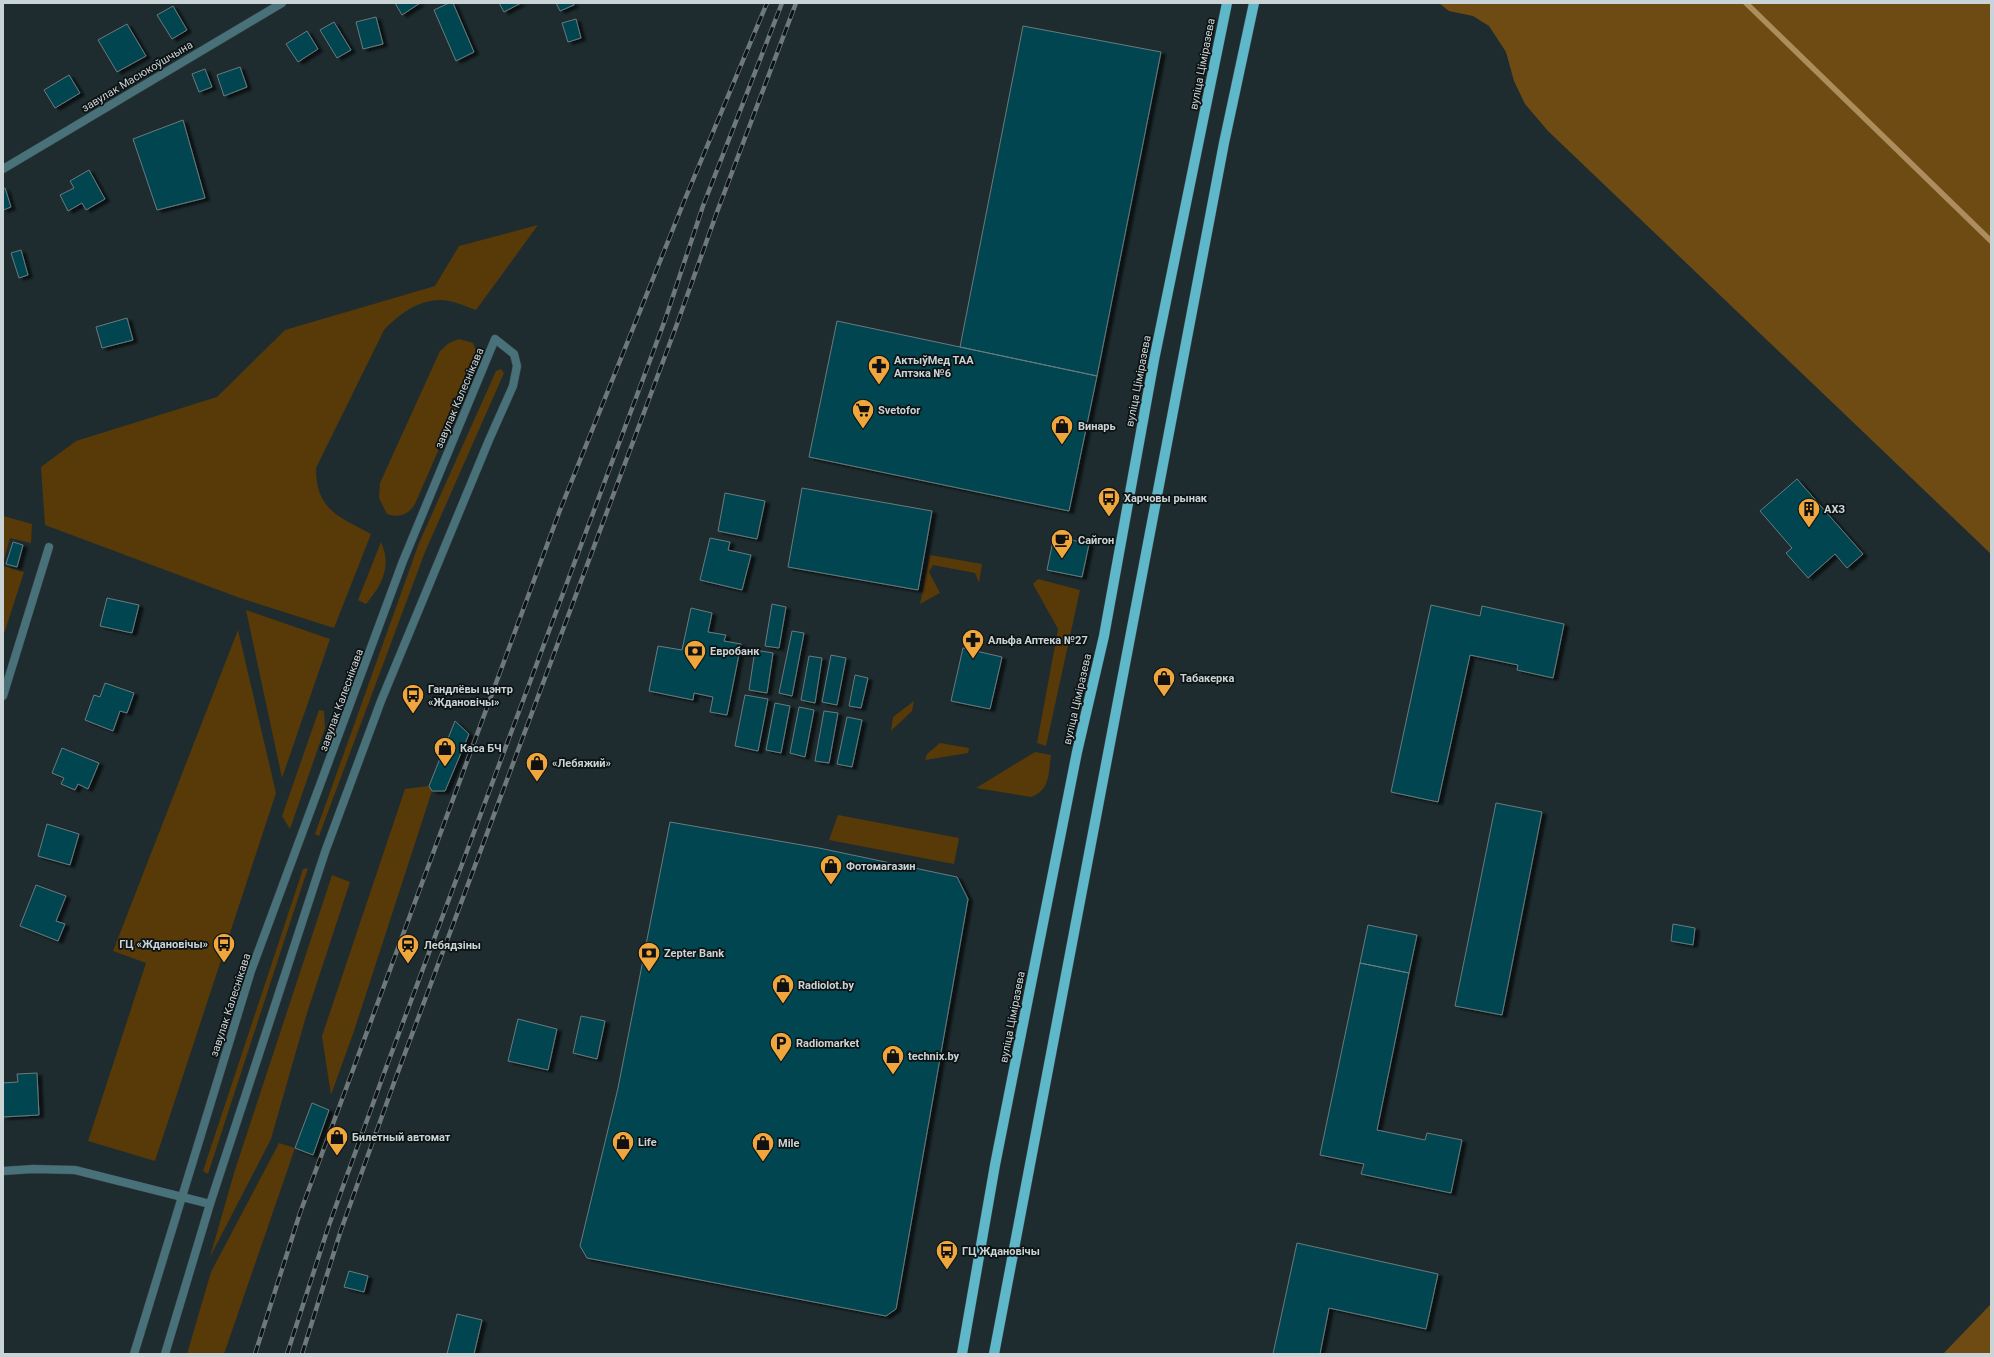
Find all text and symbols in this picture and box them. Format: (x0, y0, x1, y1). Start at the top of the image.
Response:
street label: вуліца Ціміразева (1187, 17, 1218, 111)
street label: завулак Масюкоўшчына (79, 38, 195, 115)
street label: вуліца Ціміразева (1123, 334, 1154, 428)
street label: завулак Калеснікава (432, 346, 487, 450)
pharmacy icon: АктыўМед ТАА Аптэка №6 (866, 353, 892, 386)
place label: АктыўМед ТАА Аптэка №6 (894, 354, 974, 380)
supermarket icon: Svetofor (850, 397, 876, 430)
place label: Svetofor (878, 404, 920, 417)
shop icon: Винарь (1049, 413, 1075, 446)
place label: Винарь (1078, 420, 1116, 433)
bus stop icon: Харчовы рынак (1096, 485, 1122, 518)
place label: Харчовы рынак (1124, 492, 1208, 505)
building icon: АХЗ (1796, 496, 1822, 529)
place label: АХЗ (1824, 503, 1845, 516)
cafe icon: Сайгон (1049, 527, 1075, 560)
place label: Сайгон (1078, 534, 1114, 547)
pharmacy icon: Альфа Аптека №27 (960, 627, 986, 660)
place label: Альфа Аптека №27 (988, 634, 1088, 647)
bank icon: Евробанк (682, 638, 708, 671)
place label: Евробанк (710, 645, 760, 658)
street label: завулак Калеснікава (317, 647, 366, 753)
street label: вуліца Ціміразева (1061, 652, 1094, 746)
shop icon: Табакерка (1151, 665, 1177, 698)
place label: Табакерка (1180, 672, 1234, 685)
bus stop icon: Гандлёвы цэнтр «Ждановічы» (400, 682, 426, 715)
place label: Гандлёвы цэнтр «Ждановічы» (428, 683, 513, 709)
shop icon: Каса БЧ (432, 735, 458, 768)
place label: Каса БЧ (460, 742, 502, 755)
shop icon: «Лебяжий» (524, 750, 550, 783)
place label: «Лебяжий» (552, 757, 612, 770)
shop icon: Фотомагазин (818, 853, 844, 886)
place label: Фотомагазин (846, 860, 916, 873)
bus stop icon: ГЦ «Ждановічы» (211, 931, 237, 964)
station icon: Лебядзіны (395, 932, 421, 965)
place label: ГЦ «Ждановічы» (119, 938, 208, 951)
place label: Лебядзіны (424, 939, 481, 952)
bank icon: Zepter Bank (636, 940, 662, 973)
place label: Zepter Bank (664, 947, 724, 960)
street label: завулак Калеснікава (208, 952, 253, 1059)
street label: вуліца Ціміразева (997, 970, 1028, 1064)
shop icon: Radiolot.by (770, 972, 796, 1005)
place label: Radiolot.by (798, 979, 854, 992)
parking icon: Radiomarket (768, 1030, 794, 1063)
place label: Radiomarket (796, 1037, 859, 1050)
shop icon: technix.by (880, 1043, 906, 1076)
place label: technix.by (908, 1050, 960, 1063)
shop icon: Билетный автомат (324, 1124, 350, 1157)
shop icon: Life (610, 1129, 636, 1162)
shop icon: Mile (750, 1130, 776, 1163)
place label: Билетный автомат (352, 1131, 451, 1144)
place label: Life (638, 1136, 657, 1149)
place label: Mile (778, 1137, 799, 1150)
bus stop icon: ГЦ Ждановічы (934, 1238, 960, 1271)
place label: ГЦ Ждановічы (962, 1245, 1040, 1258)

